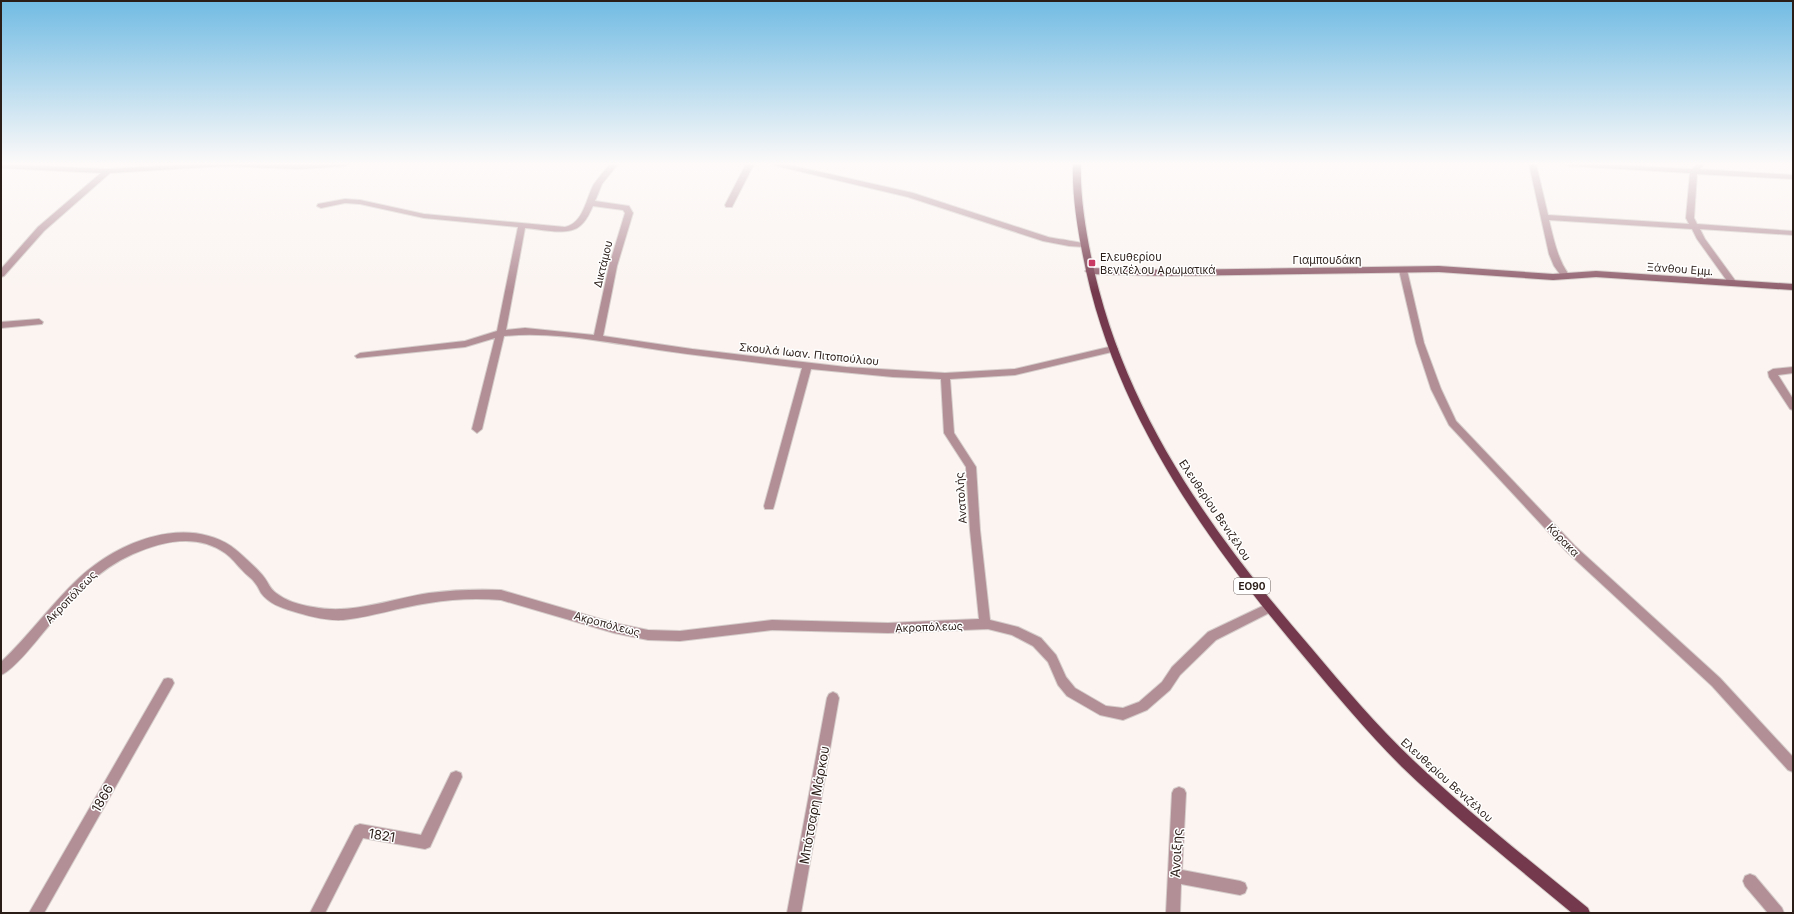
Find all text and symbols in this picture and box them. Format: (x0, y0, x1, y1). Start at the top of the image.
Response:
street label: Δικτάμου (590, 239, 616, 289)
place label: Ελευθερίου Βενιζέλου Αρωματικά (1100, 250, 1216, 277)
street label: Γιαμπουδάκη (1293, 253, 1361, 267)
marker: Ελευθερίου Βενιζέλου Αρωματικά (1087, 258, 1097, 268)
street label: Ξάνθου Εμμ. (1646, 260, 1714, 278)
street label: Σκουλά Ιωαν. Πιτοπούλιου (738, 340, 880, 368)
street label: Ελευθερίου Βενιζέλου (1176, 457, 1254, 563)
street label: Ανατολής (952, 472, 970, 524)
street label: Κόρακα (1544, 521, 1582, 559)
street label: Ακροπόλεως (42, 568, 100, 626)
road number: ΕΟ90 (1234, 578, 1270, 594)
street label: Ακροπόλεως (572, 608, 642, 640)
street label: Ακροπόλεως (895, 619, 963, 635)
street label: Ελευθερίου Βενιζέλου (1398, 735, 1496, 825)
street label: Μπότσαρη Μάρκου (796, 745, 832, 865)
street label: 1866 (88, 781, 116, 815)
street label: 1821 (368, 825, 396, 845)
street label: Άνοιξης (1167, 828, 1185, 878)

